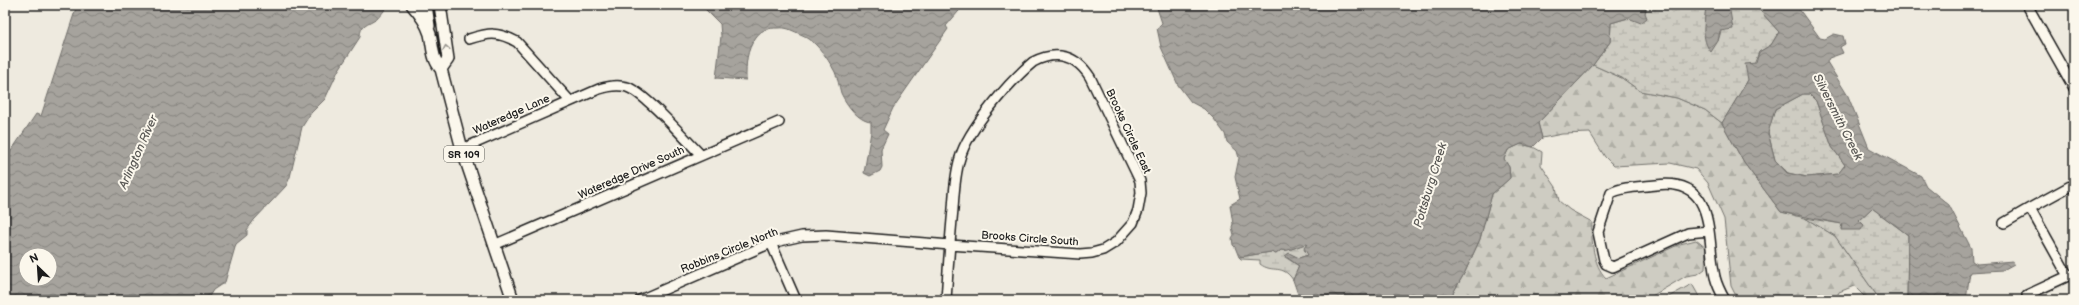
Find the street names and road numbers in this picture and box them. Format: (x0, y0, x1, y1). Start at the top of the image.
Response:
street label: Brooks Circle East (1103, 87, 1154, 176)
street label: Wateredge Lane (471, 92, 552, 137)
street label: Wateredge Drive South (576, 143, 686, 202)
road number: SR 109 (444, 146, 484, 162)
street label: Robbins Circle North (679, 225, 780, 276)
street label: Brooks Circle South (981, 229, 1079, 248)

